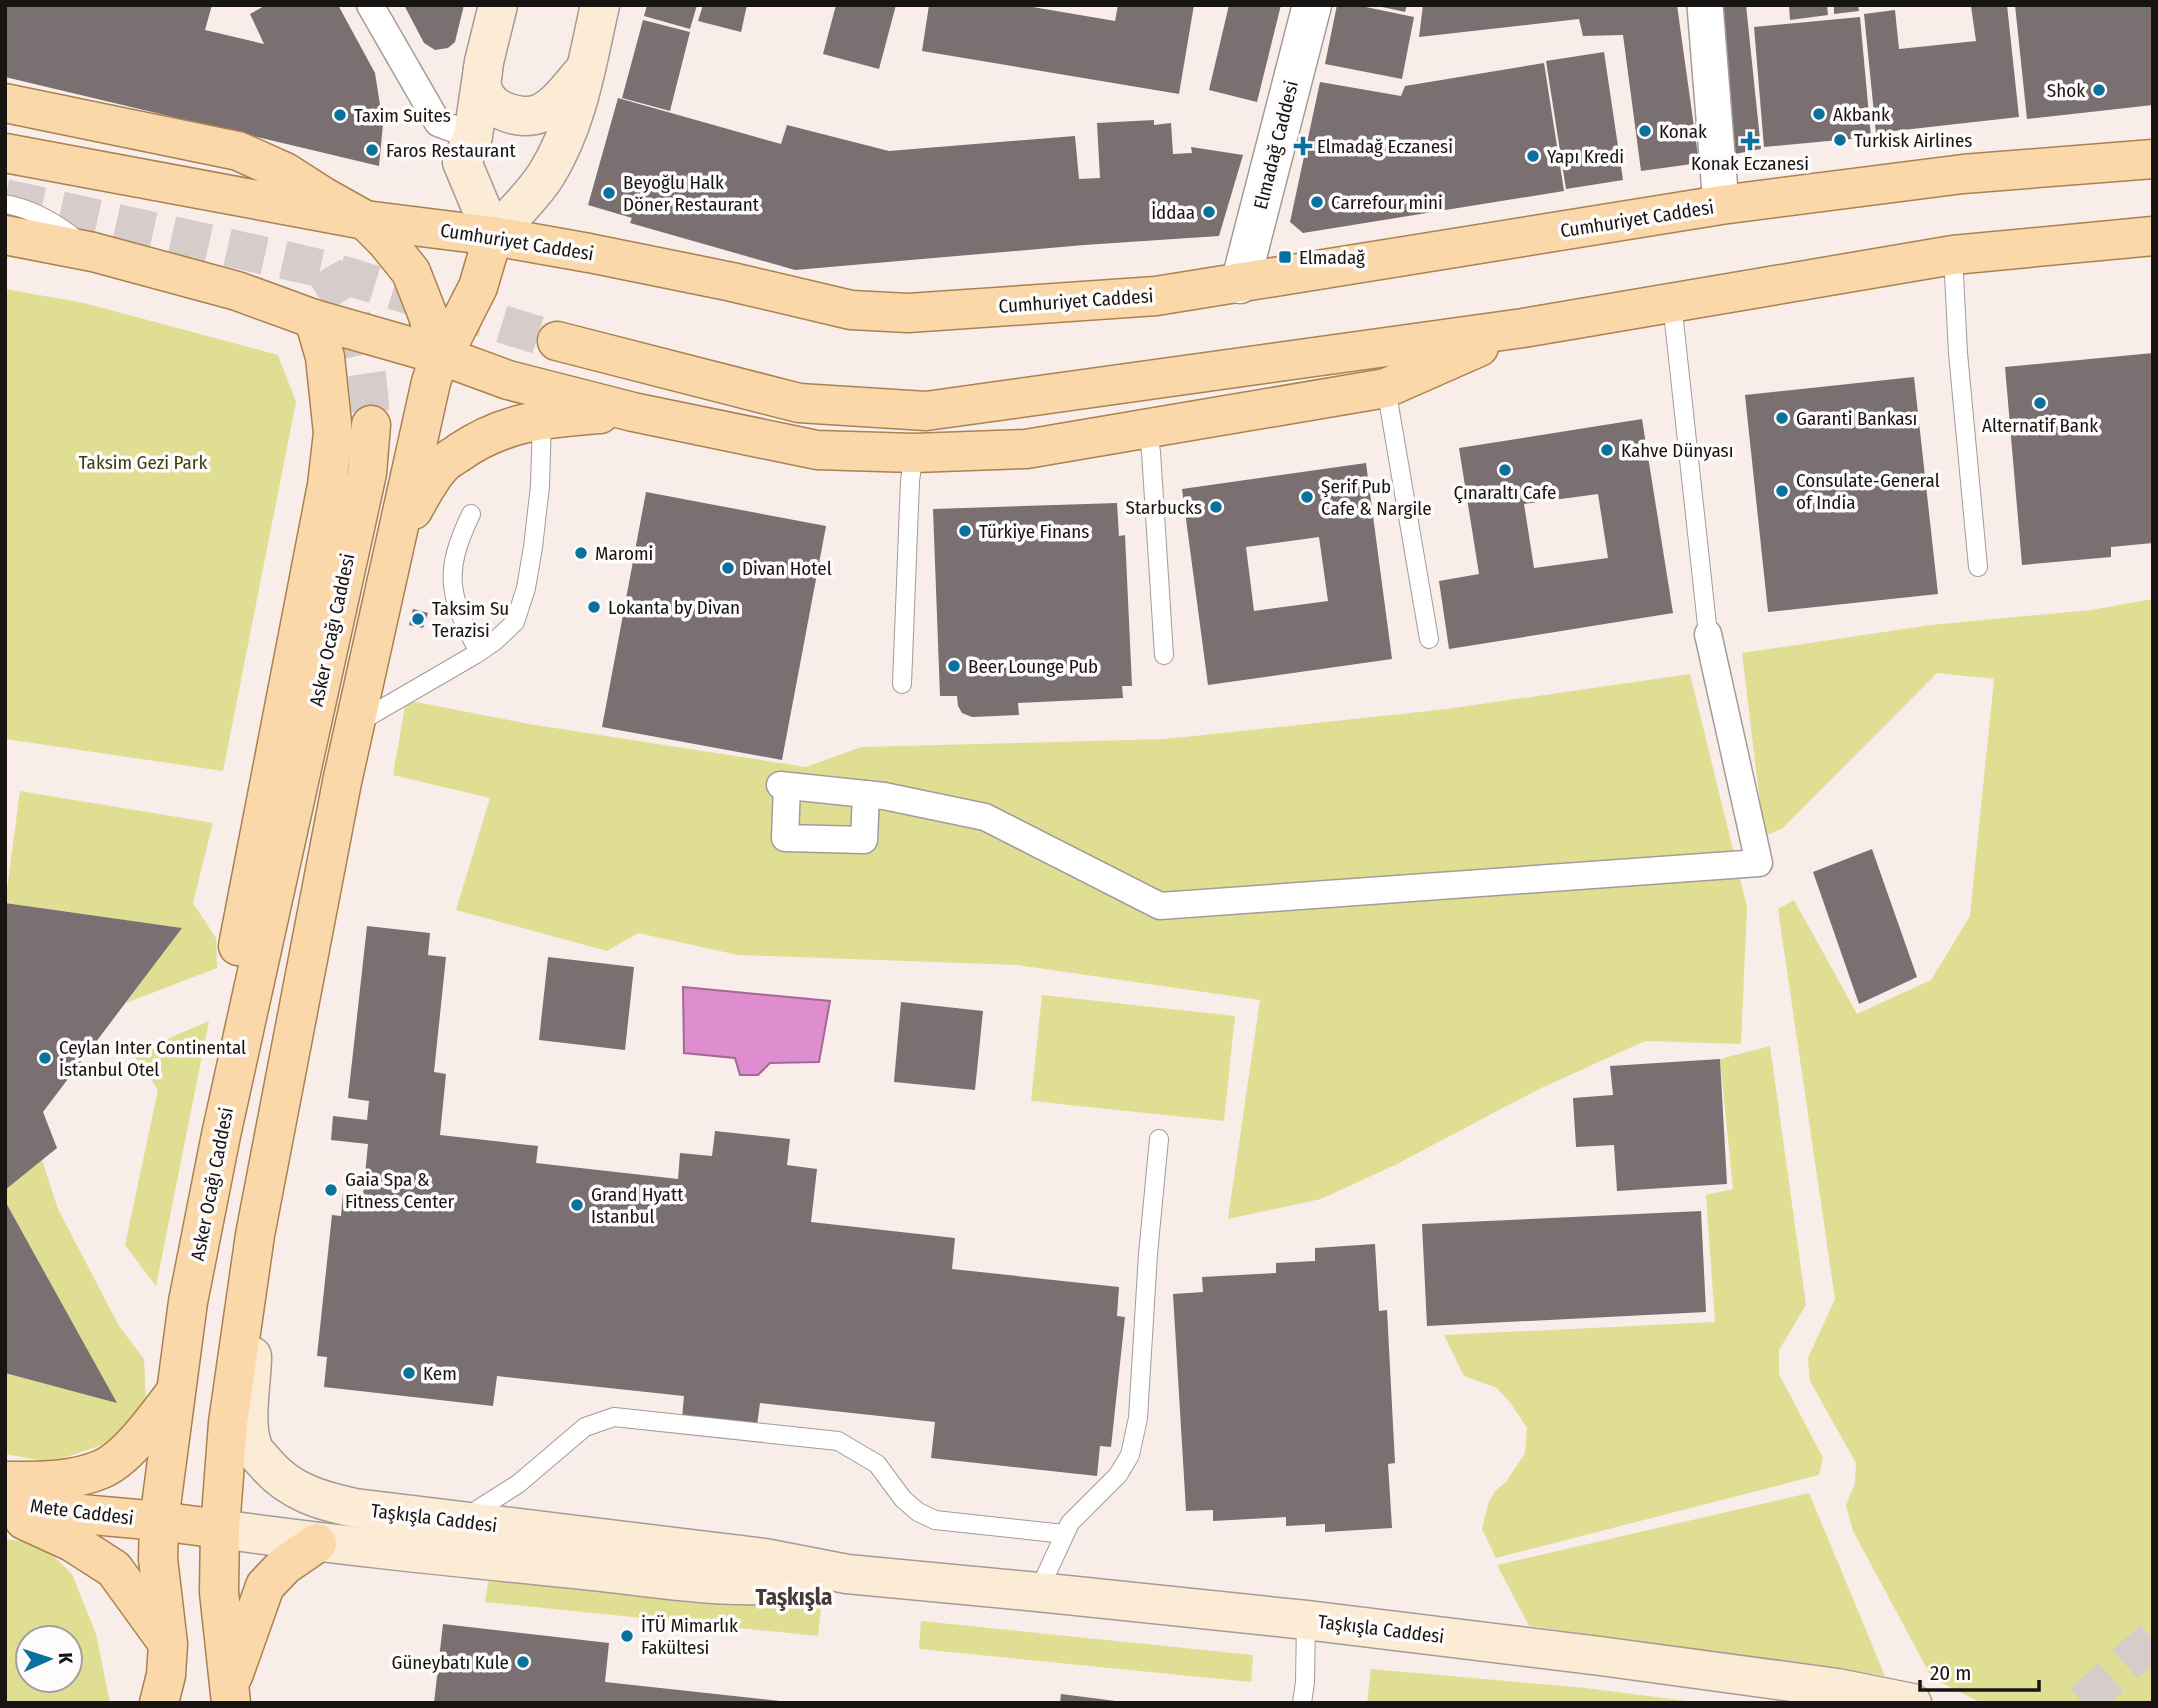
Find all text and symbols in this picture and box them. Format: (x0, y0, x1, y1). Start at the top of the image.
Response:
street label: Elmadağ Caddesi (1249, 78, 1303, 212)
place label: Shok (2047, 79, 2085, 102)
marker: Shok (2091, 82, 2107, 98)
place label: Akbank (1833, 103, 1890, 126)
place label: Taxim Suites (354, 104, 451, 127)
marker: Akbank (1811, 106, 1827, 122)
marker: Taxim Suites (332, 107, 348, 123)
place label: Konak (1659, 120, 1707, 143)
marker: Konak (1637, 123, 1653, 139)
place label: Turkisk Airlines (1854, 129, 1972, 152)
marker: Turkisk Airlines (1832, 132, 1848, 148)
marker: Konak Eczanesi (1742, 133, 1758, 149)
place label: Elmadağ Eczanesi (1317, 135, 1453, 158)
marker: Elmadağ Eczanesi (1295, 138, 1311, 154)
place label: Faros Restaurant (386, 139, 516, 162)
marker: Faros Restaurant (364, 142, 380, 158)
place label: Yapı Kredi (1547, 145, 1624, 168)
marker: Yapı Kredi (1525, 148, 1541, 164)
place label: Konak Eczanesi (1691, 152, 1809, 175)
place label: Beyoğlu Halk Döner Restaurant (623, 171, 760, 216)
marker: Beyoğlu Halk Döner Restaurant (601, 185, 617, 201)
place label: Carrefour mini (1331, 191, 1443, 214)
marker: Carrefour mini (1309, 194, 1325, 210)
street label: Cumhuriyet Caddesi (1559, 196, 1715, 242)
place label: İddaa (1151, 201, 1195, 224)
marker: İddaa (1201, 204, 1217, 220)
street label: Cumhuriyet Caddesi (439, 219, 595, 265)
place label: Elmadağ (1299, 246, 1365, 269)
marker: Elmadağ (1277, 249, 1293, 265)
street label: Cumhuriyet Caddesi (998, 284, 1154, 318)
marker: Alternatif Bank (2032, 395, 2048, 411)
place label: Garanti Bankası (1796, 407, 1917, 430)
marker: Garanti Bankası (1774, 410, 1790, 426)
place label: Alternatif Bank (1982, 414, 2098, 437)
place label: Kahve Dünyası (1621, 439, 1733, 462)
marker: Kahve Dünyası (1599, 442, 1615, 458)
park label: Taksim Gezi Park (79, 451, 207, 474)
marker: Çınaraltı Cafe (1497, 462, 1513, 478)
place label: Consulate-General of India (1796, 469, 1940, 514)
place label: Şerif Pub Cafe & Nargile (1321, 475, 1432, 520)
place label: Çınaraltı Cafe (1454, 481, 1556, 504)
marker: Consulate-General of India (1774, 483, 1790, 499)
marker: Şerif Pub Cafe & Nargile (1299, 489, 1315, 505)
place label: Starbucks (1126, 496, 1202, 519)
marker: Starbucks (1208, 499, 1224, 515)
place label: Türkiye Finans (979, 520, 1089, 543)
marker: Türkiye Finans (957, 523, 973, 539)
place label: Maromi (595, 542, 653, 565)
marker: Maromi (573, 545, 589, 561)
street label: Asker Ocağı Caddesi (305, 551, 359, 709)
place label: Divan Hotel (742, 557, 832, 580)
marker: Divan Hotel (720, 560, 736, 576)
place label: Lokanta by Divan (608, 596, 740, 619)
place label: Taksim Su Terazisi (432, 597, 509, 642)
marker: Lokanta by Divan (586, 599, 602, 615)
marker: Taksim Su Terazisi (410, 611, 426, 627)
place label: Beer Lounge Pub (968, 655, 1098, 678)
marker: Beer Lounge Pub (946, 658, 962, 674)
place label: Ceylan Inter Continental İstanbul Otel (59, 1036, 246, 1081)
marker: Ceylan Inter Continental İstanbul Otel (37, 1050, 53, 1066)
street label: Asker Ocağı Caddesi (186, 1105, 238, 1263)
place label: Gaia Spa & Fitness Center (345, 1168, 455, 1213)
marker: Gaia Spa & Fitness Center (323, 1182, 339, 1198)
place label: Grand Hyatt Istanbul (591, 1183, 684, 1228)
marker: Grand Hyatt Istanbul (569, 1197, 585, 1213)
place label: Kem (423, 1362, 457, 1385)
marker: Kem (401, 1365, 417, 1381)
street label: Mete Caddesi (29, 1494, 135, 1530)
street label: Taşkışla Caddesi (370, 1499, 498, 1537)
district label: Taşkışla (756, 1583, 832, 1611)
street label: Taşkışla Caddesi (1317, 1610, 1445, 1648)
place label: İTÜ Mimarlık Fakültesi (641, 1614, 738, 1659)
north arrow (14, 1624, 84, 1694)
marker: İTÜ Mimarlık Fakültesi (619, 1628, 635, 1644)
scale bar (1920, 1648, 2039, 1692)
place label: Güneybatı Kule (392, 1651, 509, 1674)
text: K (54, 1652, 77, 1665)
marker: Güneybatı Kule (515, 1654, 531, 1670)
text: 20 m (1930, 1660, 1971, 1686)

